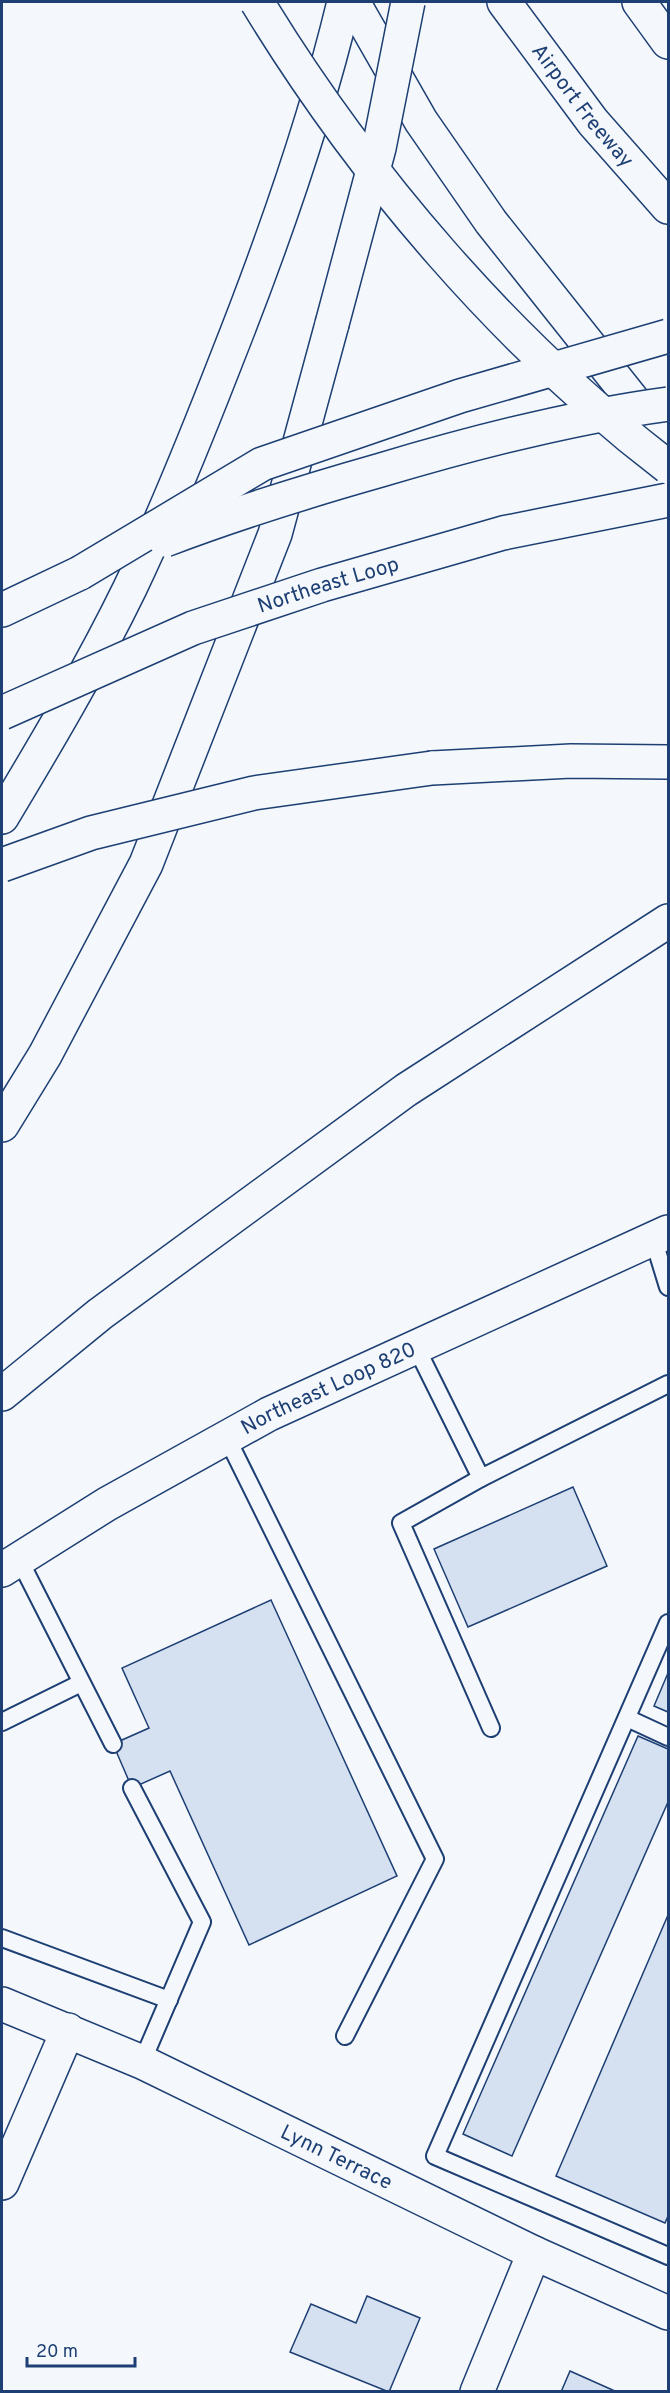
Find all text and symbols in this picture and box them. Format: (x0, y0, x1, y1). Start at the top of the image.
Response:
street label: Airport Freeway (525, 39, 639, 174)
street label: Northeast Loop (254, 552, 402, 621)
street label: Northeast Loop 820 (236, 1337, 421, 1442)
street label: Lynn Terrace (275, 2119, 396, 2197)
scale bar (27, 2330, 135, 2368)
text: 20 m (36, 2341, 78, 2364)

